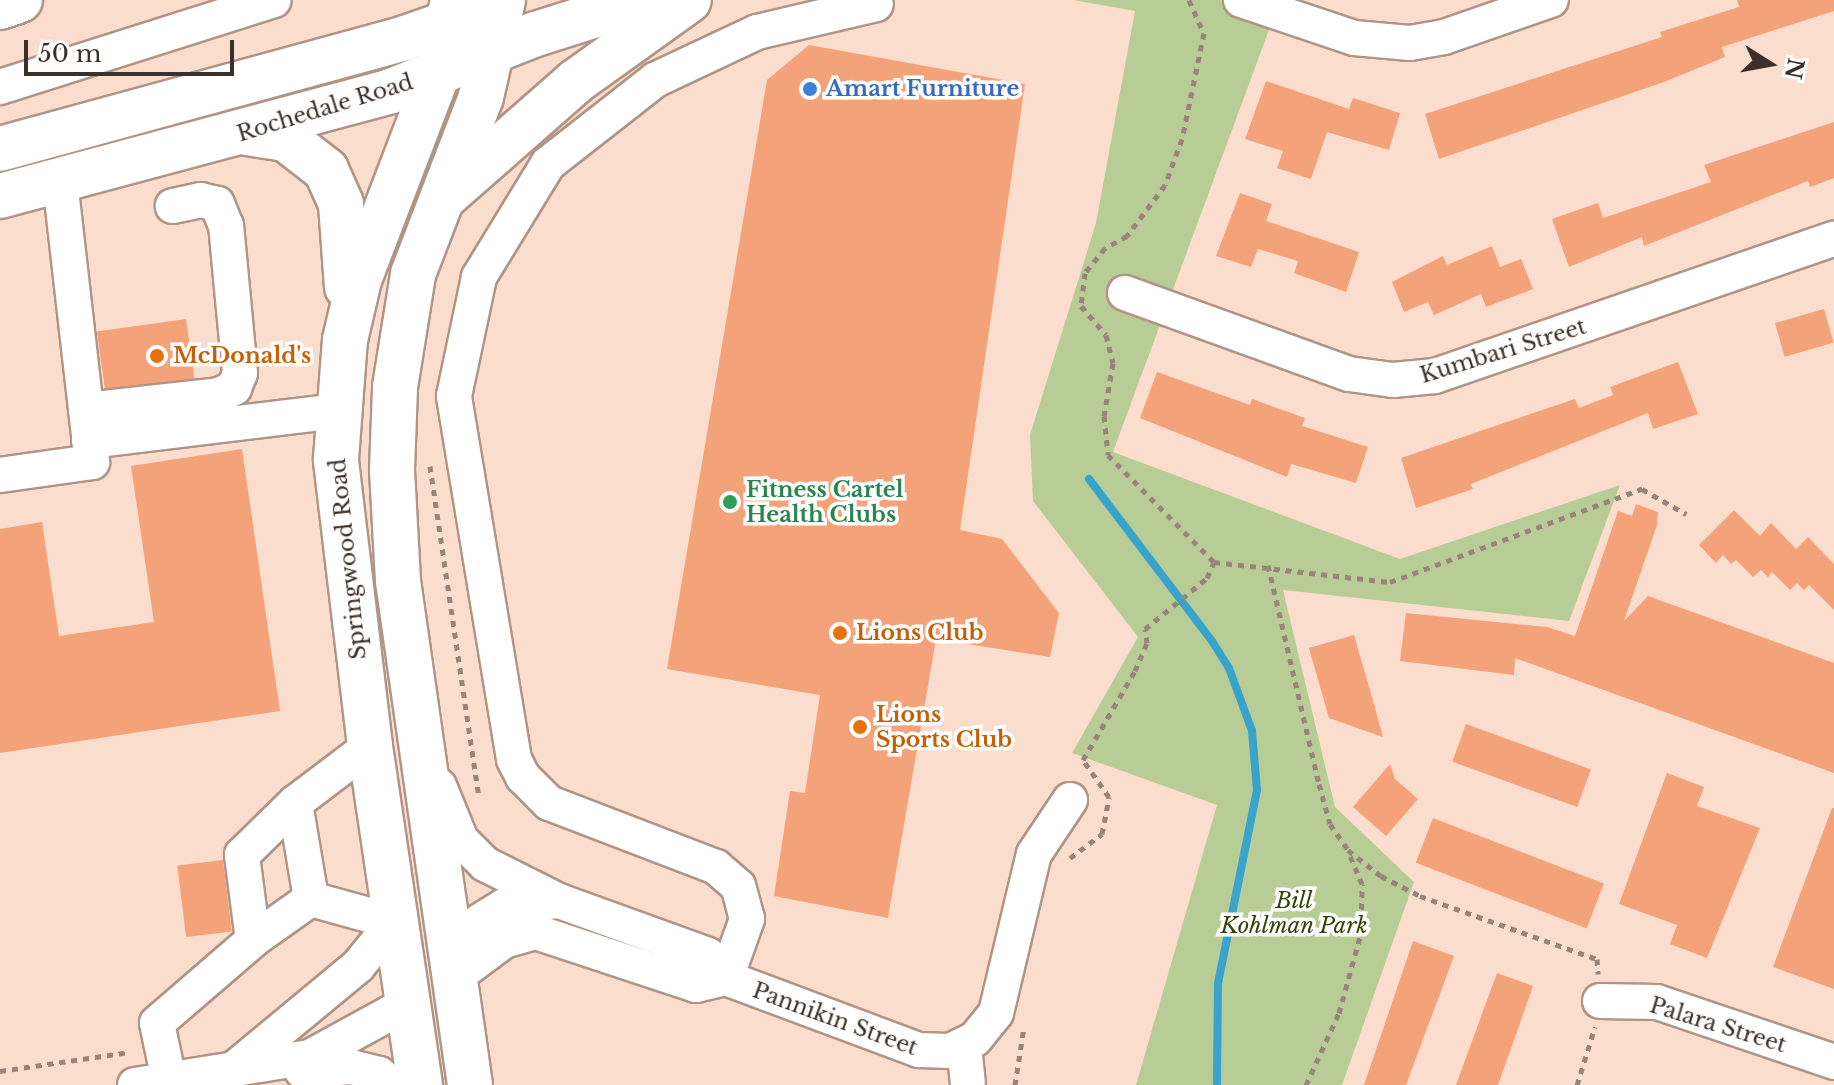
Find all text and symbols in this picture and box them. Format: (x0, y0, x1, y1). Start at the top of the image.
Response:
scale bar (28, 24, 238, 74)
north arrow (1730, 24, 1810, 104)
text: 50 m (38, 39, 101, 68)
text: N (1779, 56, 1809, 81)
street label: Rochedale Road (234, 69, 416, 147)
place label: Amart Furniture (826, 76, 1019, 102)
marker: Amart Furniture (801, 80, 819, 98)
street label: Kumbari Street (1417, 313, 1589, 389)
place label: McDonald's (173, 343, 311, 369)
marker: McDonald's (148, 347, 166, 365)
street label: Springwood Road (324, 457, 372, 661)
place label: Fitness Cartel Health Clubs (746, 476, 903, 528)
marker: Fitness Cartel Health Clubs (721, 493, 739, 511)
place label: Lions Club (856, 620, 984, 646)
marker: Lions Club (831, 624, 849, 642)
place label: Lions Sports Club (876, 701, 1012, 752)
marker: Lions Sports Club (851, 718, 869, 736)
park label: Bill Kohlman Park (1220, 887, 1368, 938)
street label: Pannikin Street (749, 977, 921, 1061)
street label: Palara Street (1646, 992, 1790, 1058)

